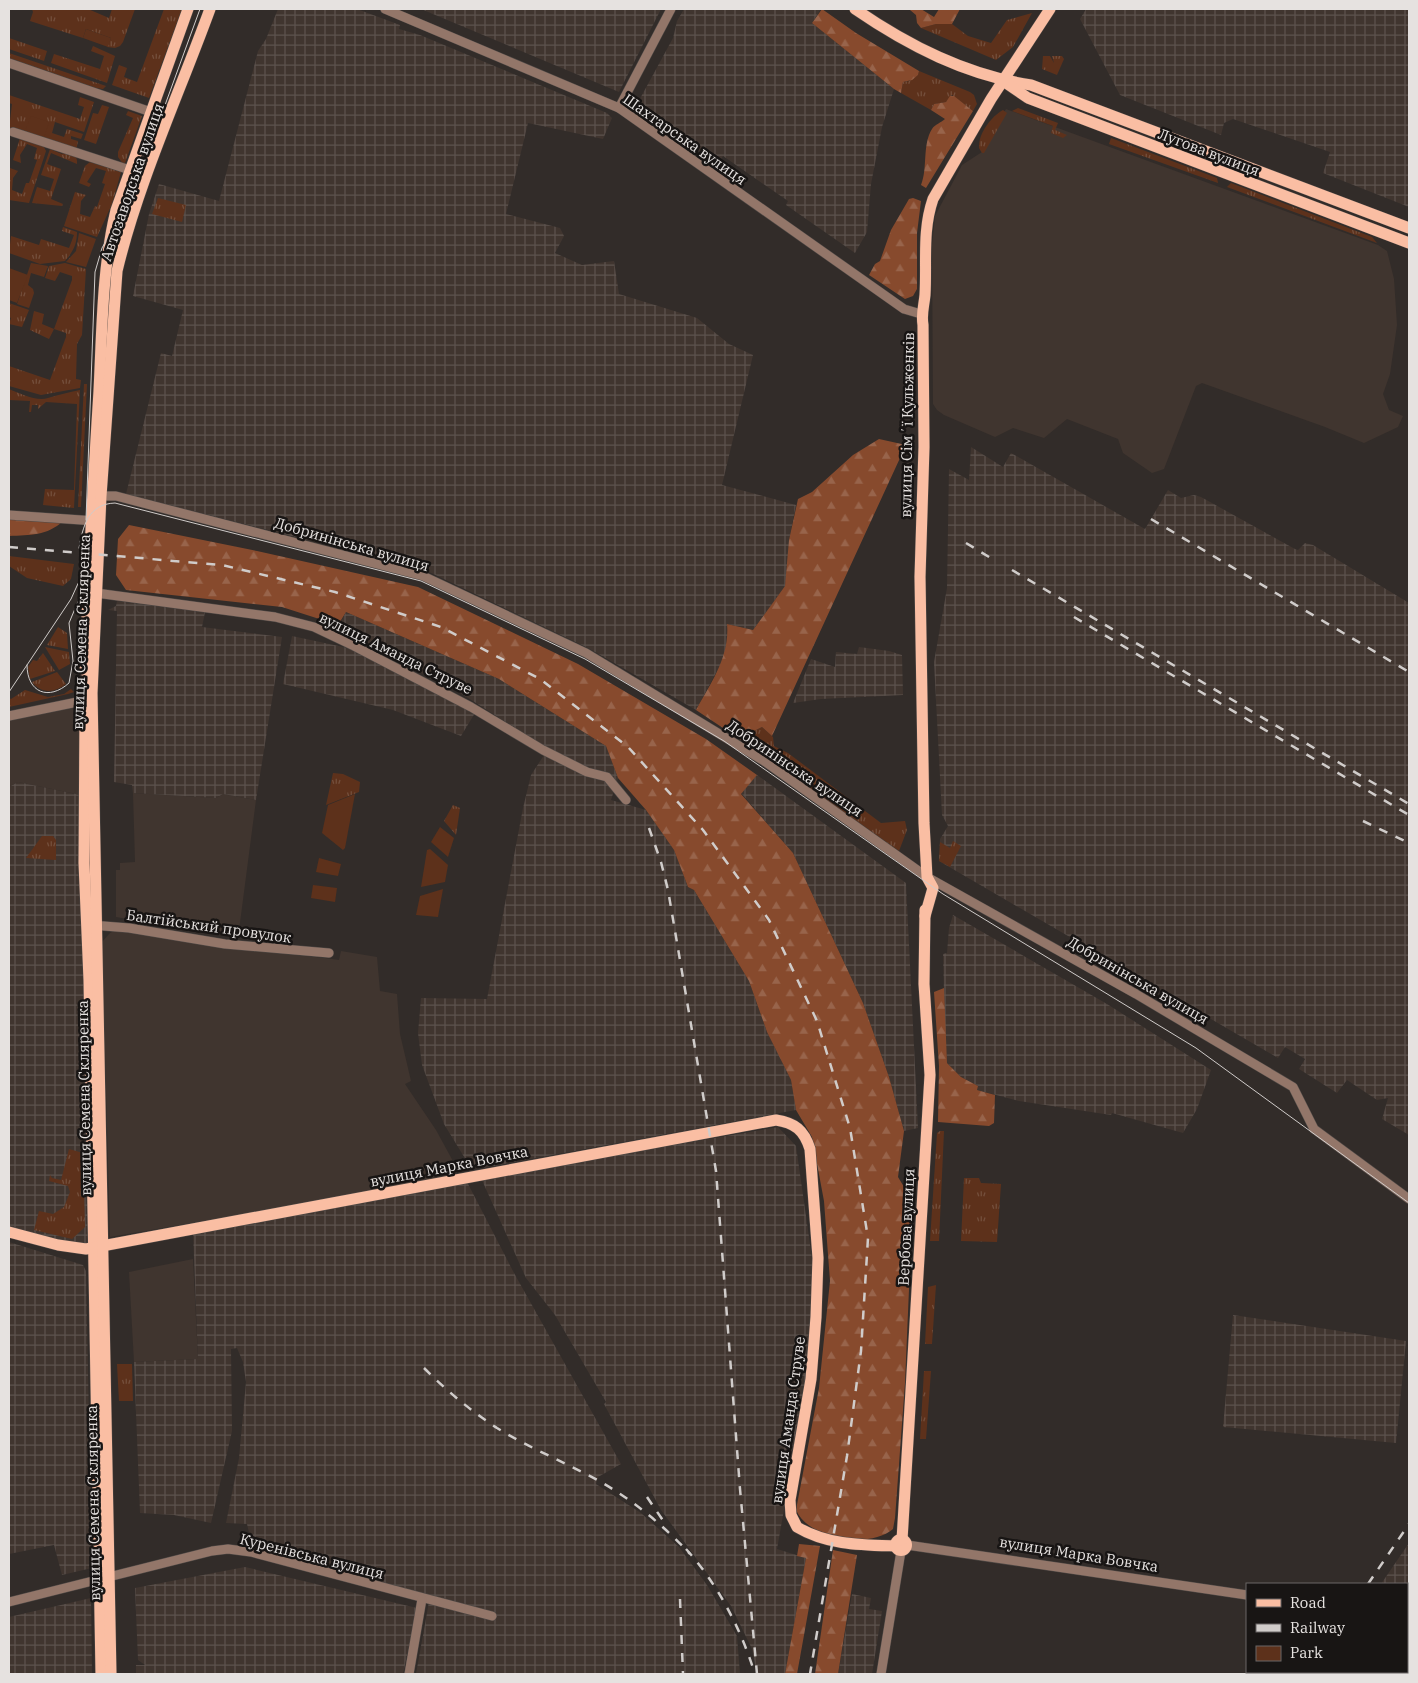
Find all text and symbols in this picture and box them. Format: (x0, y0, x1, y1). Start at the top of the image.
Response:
street label: Шахтарська вулиця (619, 89, 751, 189)
street label: Автозаводська вулиця (96, 100, 168, 264)
street label: Лугова вулиця (1155, 124, 1263, 180)
street label: вулиця Сімʼї Кульженків (896, 332, 918, 518)
street label: Добринінська вулиця (272, 513, 432, 575)
street label: вулиця Семена Скляренка (68, 534, 94, 730)
street label: вулиця Аманда Струве (316, 608, 476, 698)
street label: Добринінська вулиця (723, 715, 867, 821)
street label: Балтійський провулок (125, 905, 293, 947)
street label: Добринінська вулиця (1064, 932, 1212, 1028)
street label: вулиця Семена Скляренка (73, 1000, 95, 1196)
street label: вулиця Марка Вовчка (368, 1141, 530, 1191)
street label: Вербова вулиця (893, 1168, 919, 1286)
street label: вулиця Аманда Струве (767, 1335, 809, 1505)
street label: вулиця Семена Скляренка (82, 1405, 104, 1601)
street label: Куренівська вулиця (238, 1529, 386, 1583)
street label: вулиця Марка Вовчка (998, 1532, 1160, 1576)
legend (1246, 1583, 1408, 1673)
text: Road (1290, 1593, 1326, 1612)
text: Railway (1290, 1618, 1345, 1637)
text: Park (1290, 1643, 1323, 1662)

